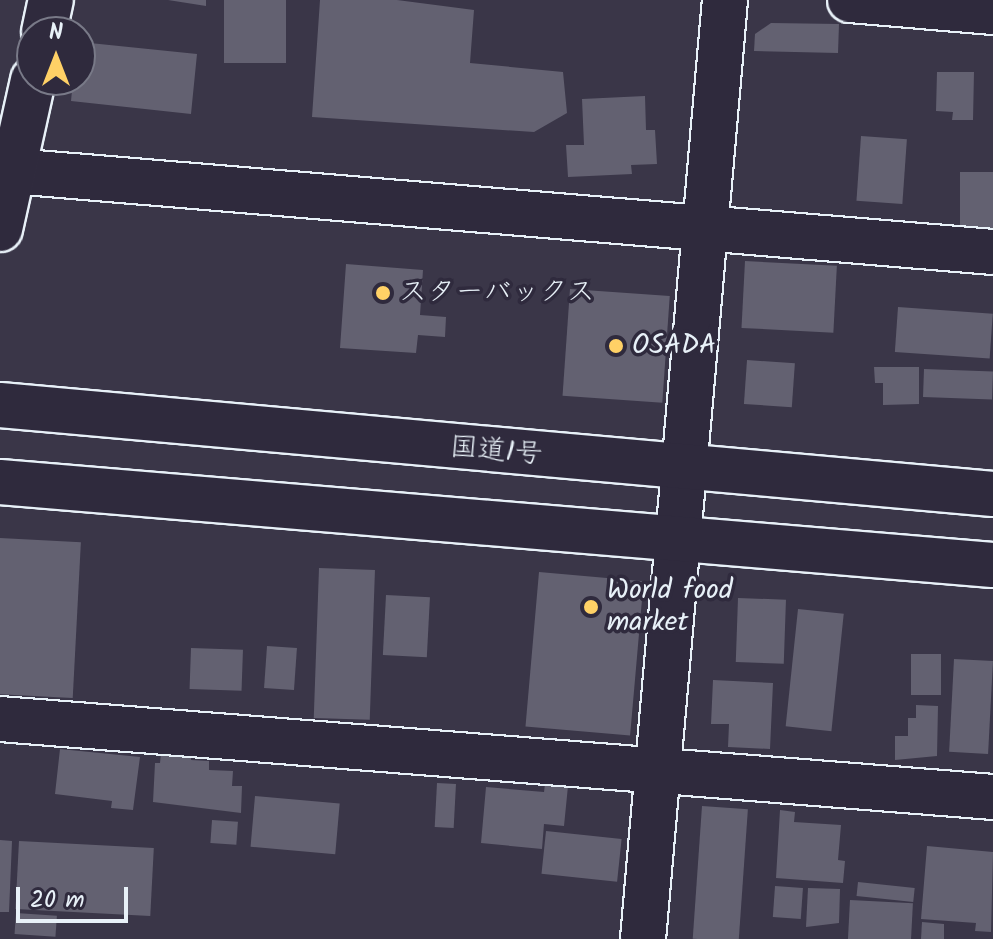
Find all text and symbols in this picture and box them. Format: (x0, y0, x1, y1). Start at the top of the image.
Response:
north arrow (16, 16, 96, 96)
text: N (49, 16, 63, 51)
place label: スターバックス (399, 276, 595, 310)
marker: スターバックス (374, 284, 392, 302)
place label: OSADA (632, 329, 716, 363)
marker: OSADA (607, 337, 625, 355)
street label: 国道1号 (448, 431, 544, 473)
place label: World food market (607, 574, 733, 640)
marker: World food market (582, 598, 600, 616)
scale bar (20, 871, 132, 921)
text: 20 m (30, 881, 85, 920)

